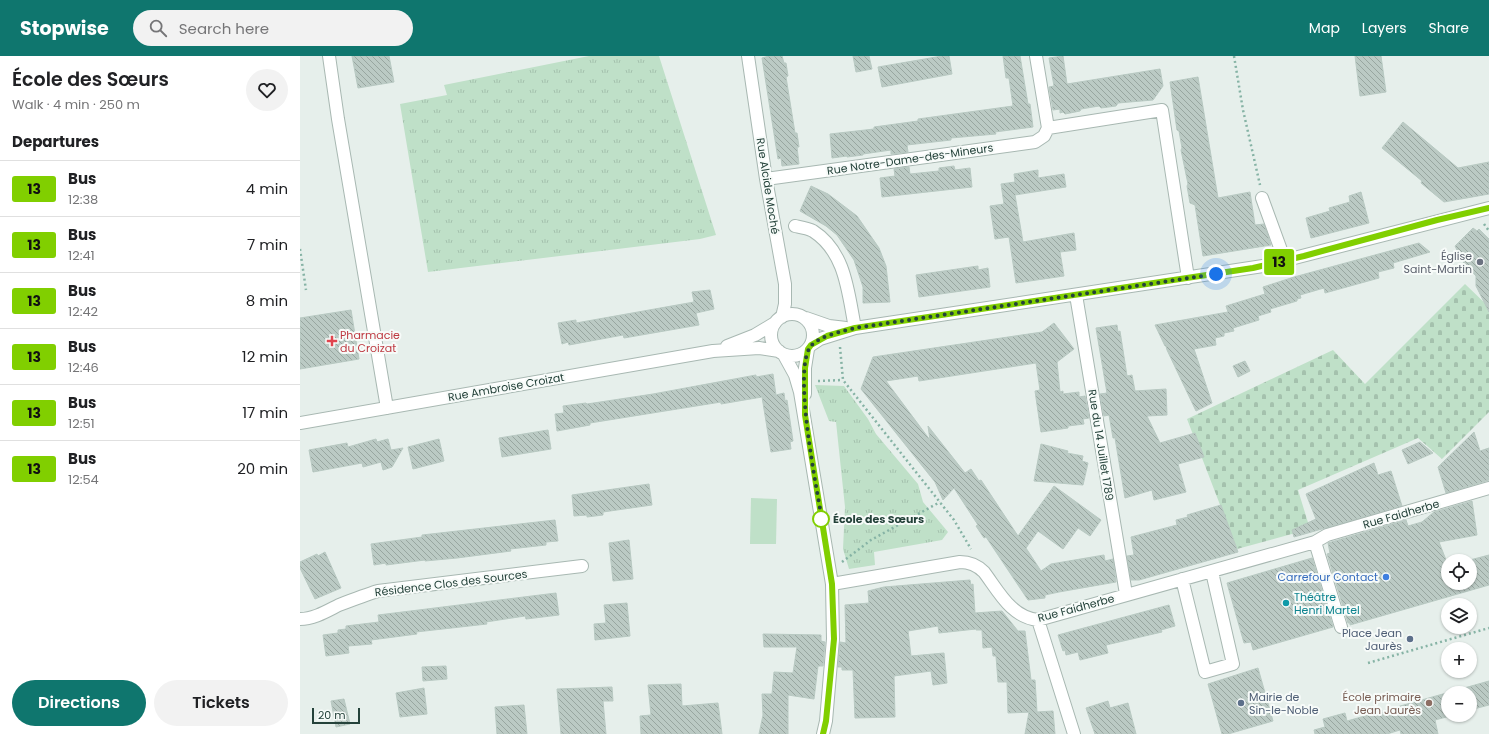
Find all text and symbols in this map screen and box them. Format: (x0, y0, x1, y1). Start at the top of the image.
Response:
search box (133, 10, 413, 46)
text: Stopwise (20, 15, 109, 42)
icon: search (147, 17, 169, 39)
text: Search here (179, 18, 269, 39)
text: Map (1309, 18, 1340, 38)
text: Layers (1362, 18, 1406, 38)
text: Share (1428, 18, 1469, 38)
text: École des Sœurs (12, 66, 169, 93)
button: heart (246, 69, 288, 111)
text: Walk · 4 min · 250 m (12, 95, 140, 114)
text: Departures (12, 131, 99, 152)
street label: Rue Alcide Moché (752, 137, 784, 235)
street label: Rue Notre-Dame-des-Mineurs (826, 139, 994, 179)
text: Bus (68, 168, 96, 189)
text: 4 min (246, 178, 288, 199)
text: 13 (27, 179, 41, 199)
text: 12:38 (68, 190, 98, 209)
text: Bus (68, 224, 96, 245)
text: 7 min (247, 234, 288, 255)
text: 13 (27, 235, 41, 255)
text: 12:41 (68, 246, 95, 265)
place label: Église Saint-Martin (1404, 248, 1472, 277)
line badge: 13 (1261, 249, 1297, 275)
text: 13 (1272, 252, 1286, 272)
marker: Église Saint-Martin (1475, 257, 1485, 267)
your location (1206, 264, 1226, 284)
text: Bus (68, 280, 96, 301)
text: 8 min (246, 290, 288, 311)
text: 13 (27, 291, 41, 311)
text: 12:42 (68, 302, 98, 321)
place label: Pharmacie du Croizat (340, 327, 400, 356)
text: Bus (68, 336, 96, 357)
marker: Pharmacie du Croizat (327, 336, 337, 346)
text: 12 min (242, 346, 288, 367)
text: 13 (27, 347, 41, 367)
text: 12:46 (68, 358, 99, 377)
street label: Rue Ambroise Croizat (447, 369, 565, 405)
street label: Rue du 14 Juillet 1789 (1084, 388, 1118, 502)
text: Bus (68, 392, 96, 413)
text: 17 min (242, 402, 288, 423)
text: 13 (27, 403, 41, 423)
text: 12:51 (68, 414, 95, 433)
text: Bus (68, 448, 96, 469)
text: 20 min (237, 458, 288, 479)
text: 13 (27, 459, 41, 479)
text: 12:54 (68, 470, 99, 489)
street label: Rue Faidherbe (1361, 495, 1441, 533)
marker: École des Sœurs (812, 510, 830, 528)
place label: École des Sœurs (833, 511, 924, 527)
map controls (1441, 554, 1477, 722)
button: locate (1441, 554, 1477, 590)
street label: Résidence Clos des Sources (374, 566, 528, 600)
place label: Carrefour Contact (1278, 569, 1378, 585)
marker: Carrefour Contact (1381, 572, 1391, 582)
place label: Théâtre Henri Martel (1294, 589, 1360, 618)
street label: Rue Faidherbe (1036, 590, 1116, 626)
marker: Théâtre Henri Martel (1281, 598, 1291, 608)
button: layers (1441, 598, 1477, 634)
place label: Place Jean Jaurès (1342, 625, 1402, 654)
marker: Place Jean Jaurès (1405, 634, 1415, 644)
button: + (1441, 642, 1477, 678)
button: Directions (12, 680, 146, 726)
button: Tickets (154, 680, 288, 726)
button: − (1441, 686, 1477, 722)
place label: Mairie de Sin-le-Noble (1249, 689, 1319, 718)
place label: École primaire Jean Jaurès (1343, 689, 1421, 718)
marker: Mairie de Sin-le-Noble (1236, 698, 1246, 708)
marker: École primaire Jean Jaurès (1424, 698, 1434, 708)
scale bar (312, 706, 360, 725)
text: 20 m (318, 707, 346, 723)

